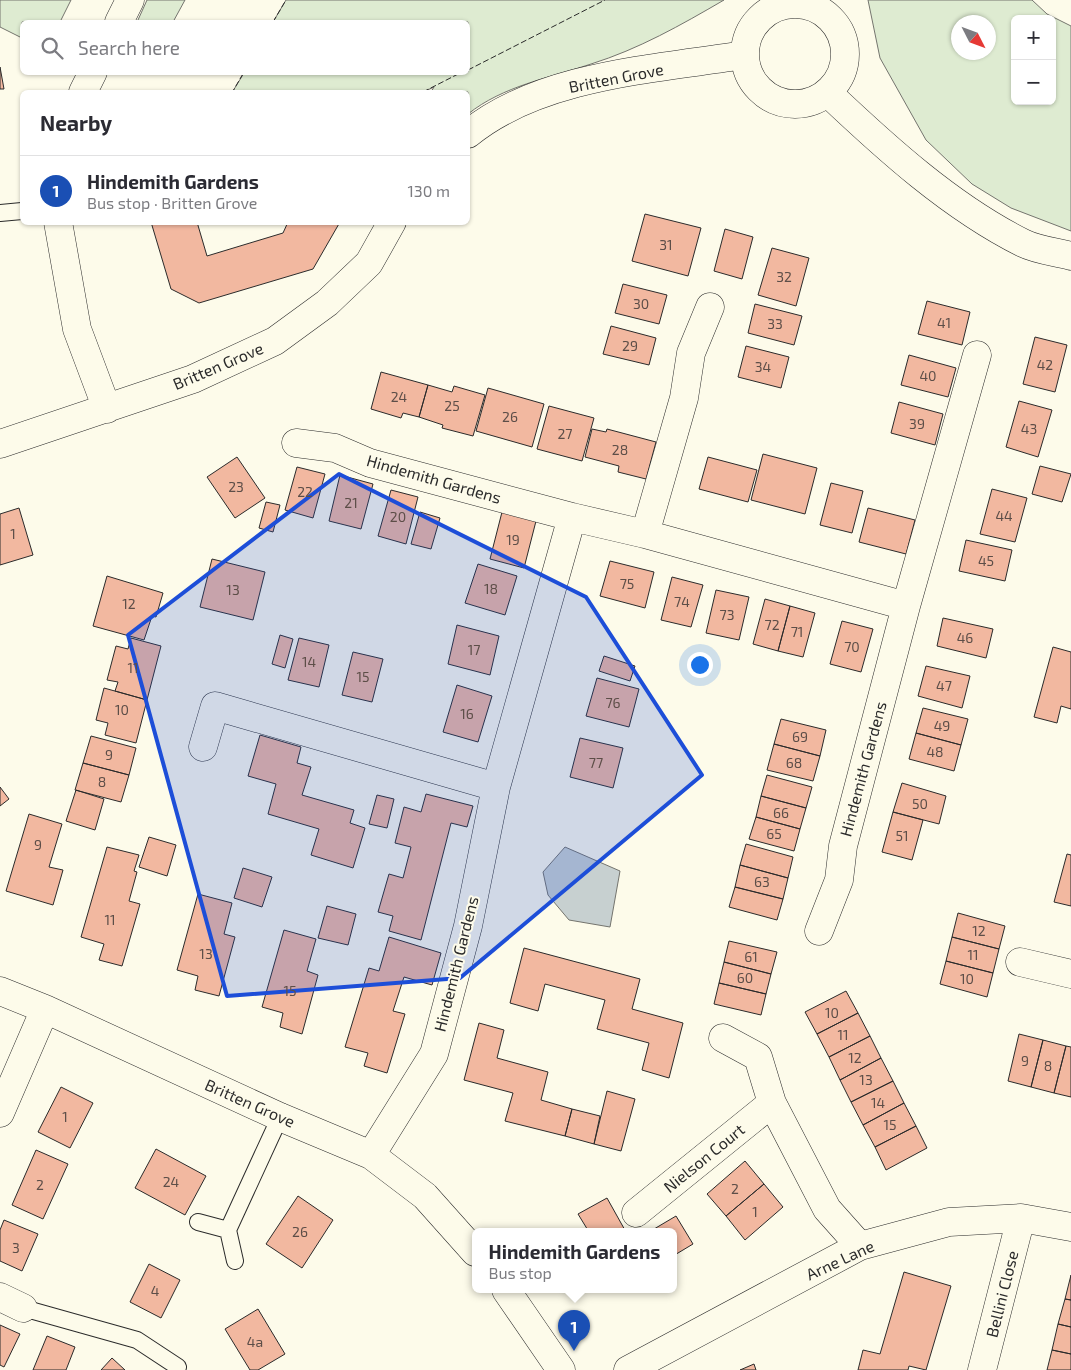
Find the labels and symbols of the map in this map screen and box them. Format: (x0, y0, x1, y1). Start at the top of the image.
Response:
north arrow (951, 15, 996, 60)
street label: Britten Grove (567, 59, 665, 96)
house number: 31 (659, 236, 673, 253)
house number: 32 (776, 268, 792, 285)
house number: 30 (633, 295, 649, 312)
house number: 41 (937, 314, 951, 331)
house number: 33 (767, 315, 783, 332)
house number: 29 (622, 337, 638, 354)
street label: Britten Grove (170, 338, 266, 393)
house number: 42 (1037, 356, 1053, 373)
house number: 34 (755, 358, 771, 375)
house number: 40 (919, 367, 937, 384)
house number: 24 (391, 388, 407, 405)
house number: 25 (444, 397, 460, 414)
house number: 26 (502, 408, 518, 425)
house number: 39 (909, 415, 925, 432)
house number: 43 (1021, 420, 1037, 437)
house number: 27 (557, 425, 573, 442)
house number: 28 (612, 441, 628, 458)
street label: Hindemith Gardens (365, 450, 504, 507)
house number: 23 (228, 478, 244, 495)
house number: 22 (297, 483, 313, 500)
house number: 21 (344, 494, 358, 511)
house number: 44 (995, 507, 1013, 524)
house number: 20 (390, 508, 406, 525)
house number: 1 (10, 525, 16, 542)
house number: 19 (506, 531, 520, 548)
house number: 45 (978, 552, 994, 569)
house number: 75 (620, 575, 634, 592)
house number: 18 (484, 580, 498, 597)
house number: 13 (226, 581, 240, 598)
house number: 74 (674, 593, 690, 610)
house number: 12 (122, 595, 136, 612)
house number: 73 (720, 606, 734, 623)
house number: 72 (764, 616, 780, 633)
house number: 71 (791, 623, 803, 640)
house number: 46 (957, 629, 973, 646)
house number: 70 (844, 638, 860, 655)
house number: 17 (468, 641, 480, 658)
your location (687, 652, 713, 678)
house number: 14 (302, 653, 316, 670)
house number: 11 (127, 659, 139, 676)
house number: 15 (356, 668, 370, 685)
house number: 47 (936, 677, 952, 694)
house number: 76 (605, 694, 621, 711)
street label: Hindemith Gardens (835, 699, 890, 838)
house number: 10 (115, 701, 129, 718)
house number: 16 (460, 705, 474, 722)
house number: 49 (934, 717, 950, 734)
house number: 69 (792, 728, 808, 745)
house number: 48 (926, 743, 944, 760)
house number: 9 (105, 746, 113, 763)
house number: 77 (589, 754, 603, 771)
house number: 68 (786, 754, 802, 771)
house number: 8 (98, 773, 106, 790)
house number: 50 (912, 795, 928, 812)
house number: 66 (773, 804, 789, 821)
house number: 65 (766, 825, 782, 842)
house number: 51 (895, 827, 909, 844)
house number: 9 (34, 836, 42, 853)
house number: 63 (754, 873, 770, 890)
street label: Hindemith Gardens (429, 894, 482, 1034)
house number: 11 (104, 911, 116, 928)
house number: 12 (972, 922, 986, 939)
house number: 13 (199, 945, 213, 962)
house number: 11 (967, 946, 979, 963)
house number: 61 (744, 948, 758, 965)
house number: 60 (737, 969, 753, 986)
house number: 10 (960, 970, 974, 987)
house number: 15 (283, 982, 297, 999)
house number: 10 (825, 1004, 839, 1021)
house number: 11 (837, 1026, 849, 1043)
house number: 12 (848, 1049, 862, 1066)
house number: 9 (1021, 1052, 1029, 1069)
house number: 8 (1044, 1057, 1052, 1074)
house number: 13 (859, 1071, 873, 1088)
street label: Britten Grove (202, 1074, 298, 1131)
house number: 14 (871, 1094, 885, 1111)
house number: 1 (62, 1108, 68, 1125)
house number: 15 (883, 1116, 897, 1133)
street label: Nielson Court (659, 1119, 748, 1196)
house number: 24 (163, 1173, 179, 1190)
house number: 2 (36, 1176, 44, 1193)
house number: 2 (731, 1180, 739, 1197)
house number: 1 (752, 1203, 758, 1220)
house number: 26 (292, 1223, 308, 1240)
street label: Arne Lane (803, 1236, 877, 1284)
house number: 3 (12, 1239, 20, 1256)
street label: Bellini Close (982, 1249, 1021, 1339)
house number: 4 (151, 1282, 159, 1299)
pin: 1 (558, 1310, 590, 1351)
house number: 4a (247, 1333, 263, 1350)

